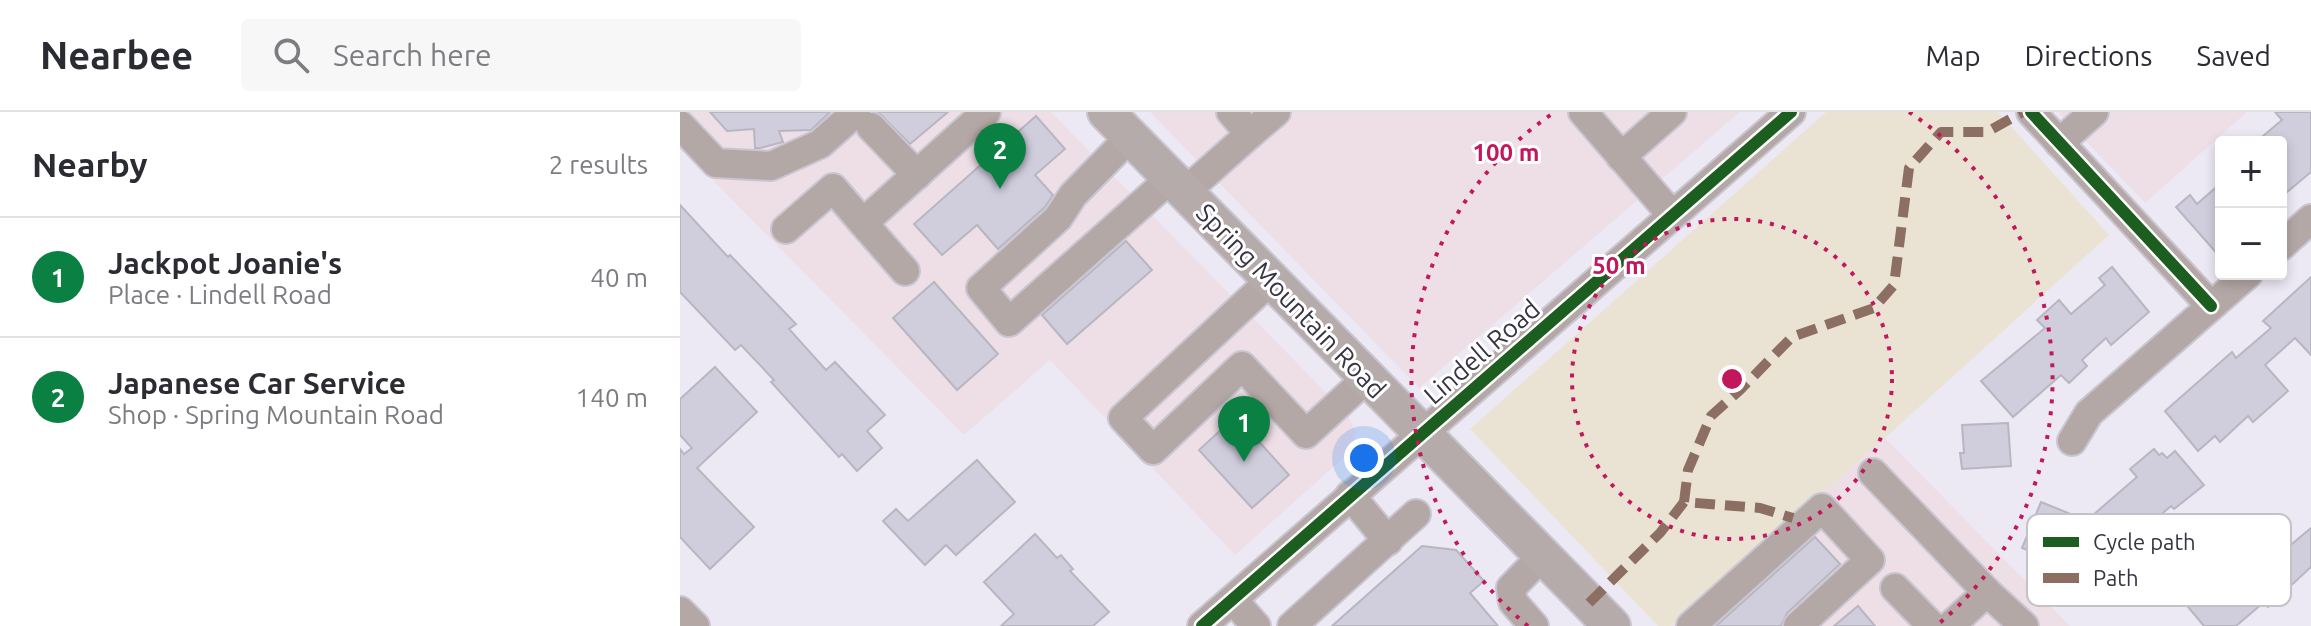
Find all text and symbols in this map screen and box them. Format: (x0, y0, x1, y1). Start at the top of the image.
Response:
search box (241, 19, 801, 91)
icon: search (269, 33, 313, 77)
text: Nearbee (40, 34, 193, 76)
text: Search here (333, 38, 492, 72)
text: Map (1925, 40, 1981, 71)
text: Directions (2025, 40, 2152, 71)
text: Saved (2196, 40, 2271, 71)
pin: 2 (974, 123, 1026, 189)
map controls (2215, 136, 2287, 280)
button: + (2215, 136, 2287, 208)
text: 100 m (1473, 139, 1539, 166)
text: Nearby (32, 145, 147, 183)
text: 2 results (549, 150, 648, 179)
street label: Spring Mountain Road (1191, 197, 1392, 404)
button: − (2215, 208, 2287, 280)
text: Jackpot Joanie's (108, 246, 342, 280)
text: 50 m (1592, 252, 1646, 279)
text: 1 (51, 263, 65, 292)
text: 40 m (590, 263, 648, 292)
text: Place · Lindell Road (108, 280, 332, 309)
street label: Lindell Road (1418, 294, 1545, 410)
centre of rings (1718, 365, 1746, 393)
text: Japanese Car Service (108, 366, 406, 400)
text: 2 (51, 383, 65, 412)
text: 140 m (576, 383, 648, 412)
pin: 1 (1218, 396, 1270, 462)
text: Shop · Spring Mountain Road (108, 400, 444, 429)
your location (1344, 438, 1384, 478)
legend (2027, 514, 2291, 606)
text: Cycle path (2093, 529, 2196, 554)
text: Path (2093, 565, 2138, 590)

